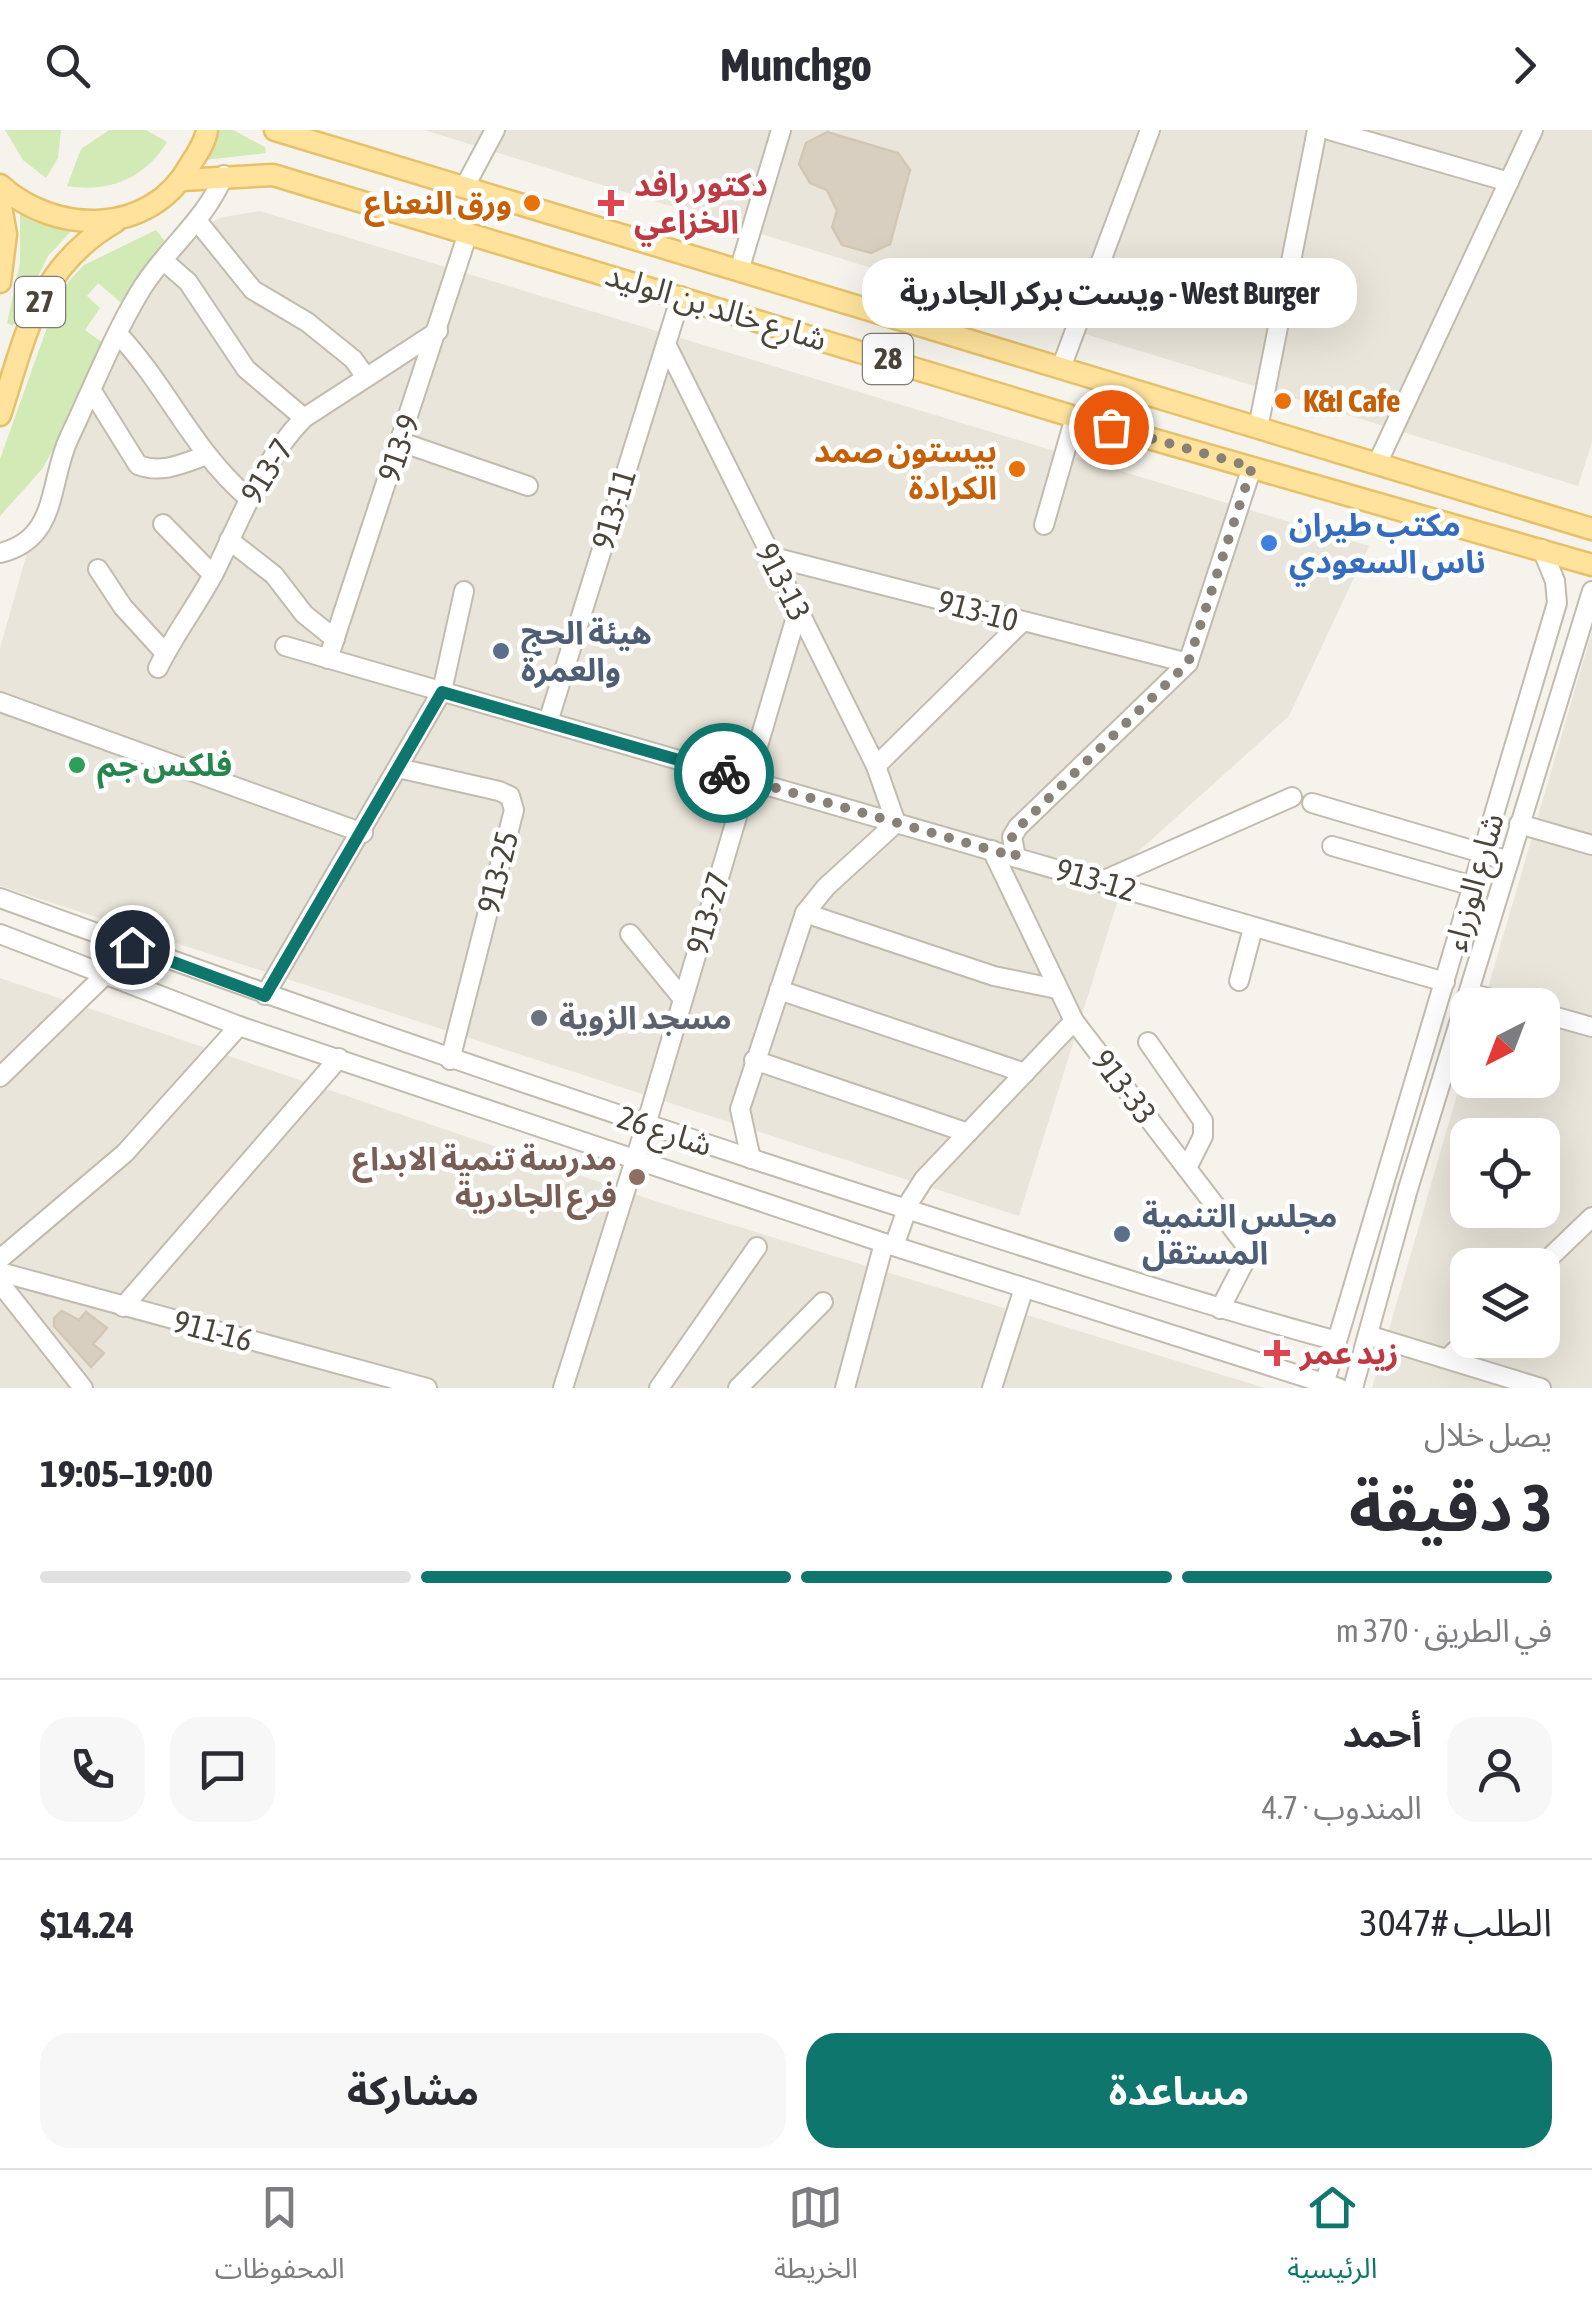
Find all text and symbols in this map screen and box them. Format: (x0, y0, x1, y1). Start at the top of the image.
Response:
icon: search (40, 38, 95, 93)
icon: forward (1497, 38, 1552, 93)
text: Munchgo (720, 39, 872, 91)
place label: دكتور رافد الخزاعي (634, 166, 768, 247)
place label: ورق النعناع (364, 184, 512, 227)
marker: دكتور رافد الخزاعي (598, 190, 624, 216)
marker: ورق النعناع (521, 192, 543, 214)
street label: شارع خالد بن الوليد (599, 255, 831, 363)
callout: West Burger - ويست بركر الجادرية (864, 257, 1358, 327)
text: West Burger - ويست بركر الجادرية (900, 274, 1319, 311)
road number: 27 (15, 277, 65, 327)
road number: 28 (863, 334, 913, 384)
place label: K&I Cafe (1303, 382, 1401, 419)
pin (1069, 385, 1154, 470)
marker: K&I Cafe (1272, 390, 1294, 412)
icon: bag (1084, 400, 1139, 455)
street label: 913-9 (370, 410, 427, 486)
street label: 913-7 (233, 432, 300, 509)
place label: بيستون صمد الكرادة (814, 432, 997, 507)
marker: بيستون صمد الكرادة (1006, 458, 1028, 480)
street label: 913-11 (584, 464, 643, 553)
place label: مكتب طيران ناس السعودي (1289, 506, 1486, 587)
marker: مكتب طيران ناس السعودي (1258, 532, 1280, 554)
street label: 913-13 (748, 537, 818, 627)
street label: 913-10 (934, 582, 1022, 639)
place label: هيئة الحج والعمرة (521, 614, 652, 689)
marker: هيئة الحج والعمرة (490, 640, 512, 662)
courier (674, 723, 774, 823)
place label: فلكس جم (97, 746, 232, 789)
icon: bike (697, 746, 752, 801)
marker: فلكس جم (66, 754, 88, 776)
street label: شارع الوزراء (1436, 809, 1517, 957)
street label: 913-25 (470, 827, 526, 917)
street label: 913-12 (1052, 850, 1140, 909)
street label: 913-27 (678, 868, 737, 958)
pin (90, 905, 175, 990)
icon: home (105, 920, 160, 975)
north arrow (1450, 988, 1560, 1098)
map controls (1450, 988, 1560, 1358)
place label: مسجد الزوية (559, 999, 732, 1037)
marker: مسجد الزوية (528, 1007, 550, 1029)
street label: 913-33 (1085, 1042, 1164, 1131)
street label: شارع 26 (612, 1098, 717, 1169)
button: locate (1450, 1118, 1560, 1228)
place label: مدرسة تنمية الابداع فرع الجادرية (352, 1140, 617, 1220)
marker: مدرسة تنمية الابداع فرع الجادرية (626, 1166, 648, 1188)
place label: مجلس التنمية المستقل (1142, 1197, 1337, 1272)
marker: مجلس التنمية المستقل (1111, 1223, 1133, 1245)
button: layers (1450, 1248, 1560, 1358)
street label: 911-16 (170, 1302, 257, 1359)
place label: زيد عمر (1298, 1334, 1398, 1372)
marker: زيد عمر (1264, 1340, 1290, 1366)
text: يصل خلال (1424, 1416, 1552, 1453)
text: 19:00–19:05 (40, 1452, 213, 1495)
text: 3 دقيقة (1349, 1470, 1552, 1545)
text: في الطريق · 370 m (1336, 1612, 1552, 1649)
text: أحمد (1342, 1712, 1422, 1755)
button: phone (40, 1717, 145, 1822)
button: chat (170, 1717, 275, 1822)
button: person (1447, 1717, 1552, 1822)
text: المندوب · 4.7 (1262, 1789, 1422, 1826)
text: الطلب #3047 (1360, 1901, 1552, 1944)
text: $14.24 (40, 1903, 134, 1946)
button: مشاركة (40, 2033, 786, 2148)
button: مساعدة (806, 2033, 1552, 2148)
tab: المحفوظات (215, 2180, 345, 2299)
tab: الخريطة (774, 2180, 858, 2299)
tab: الرئيسية (1287, 2180, 1377, 2299)

